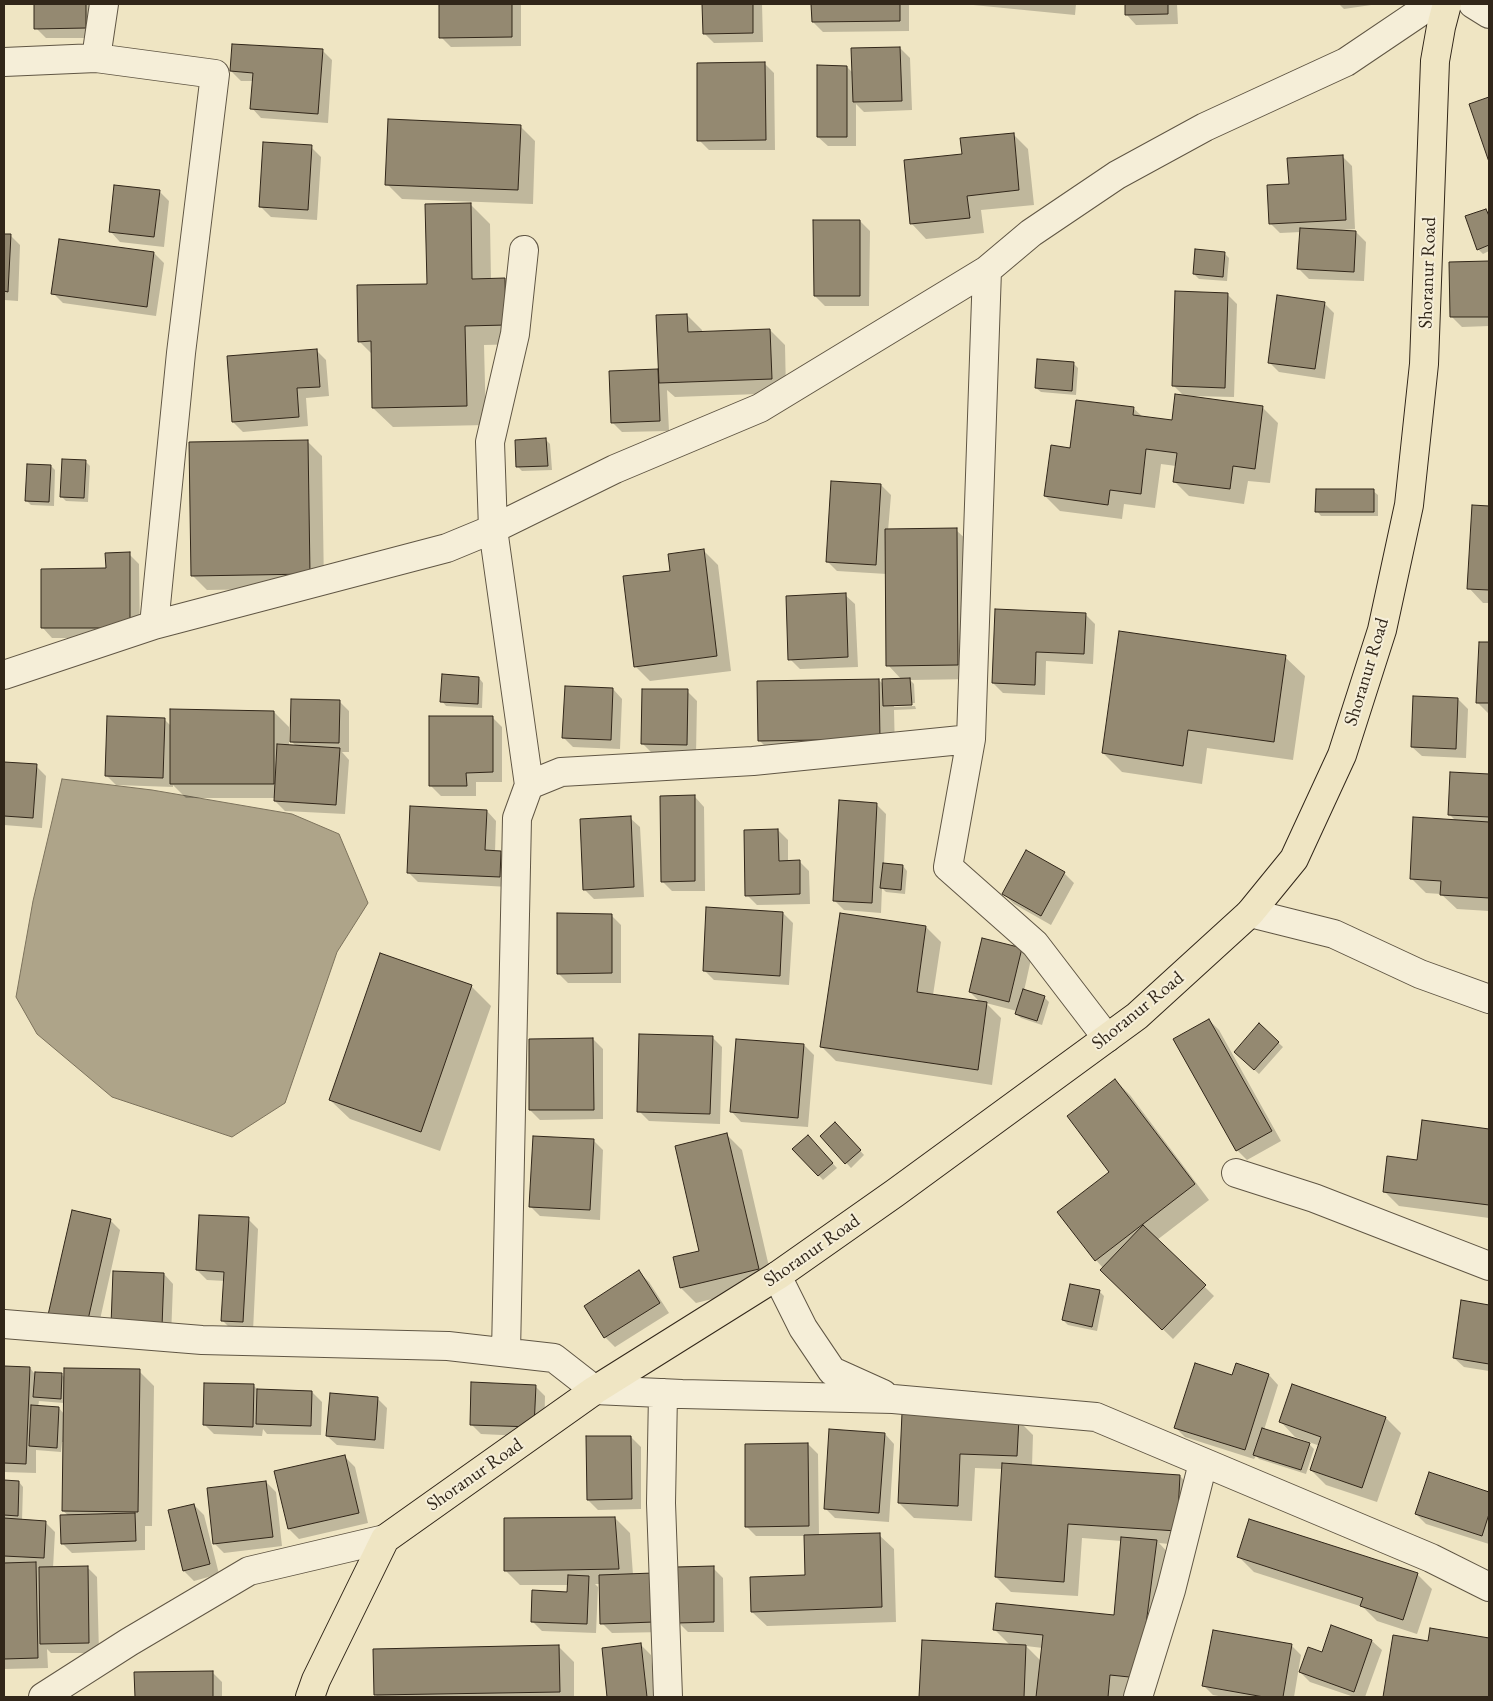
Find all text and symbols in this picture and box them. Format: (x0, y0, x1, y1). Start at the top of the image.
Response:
street label: Shoranur Road (1415, 217, 1441, 329)
street label: Shoranur Road (1340, 615, 1394, 729)
street label: Shoranur Road (1087, 967, 1189, 1055)
street label: Shoranur Road (760, 1210, 864, 1292)
street label: Shoranur Road (423, 1434, 527, 1516)

